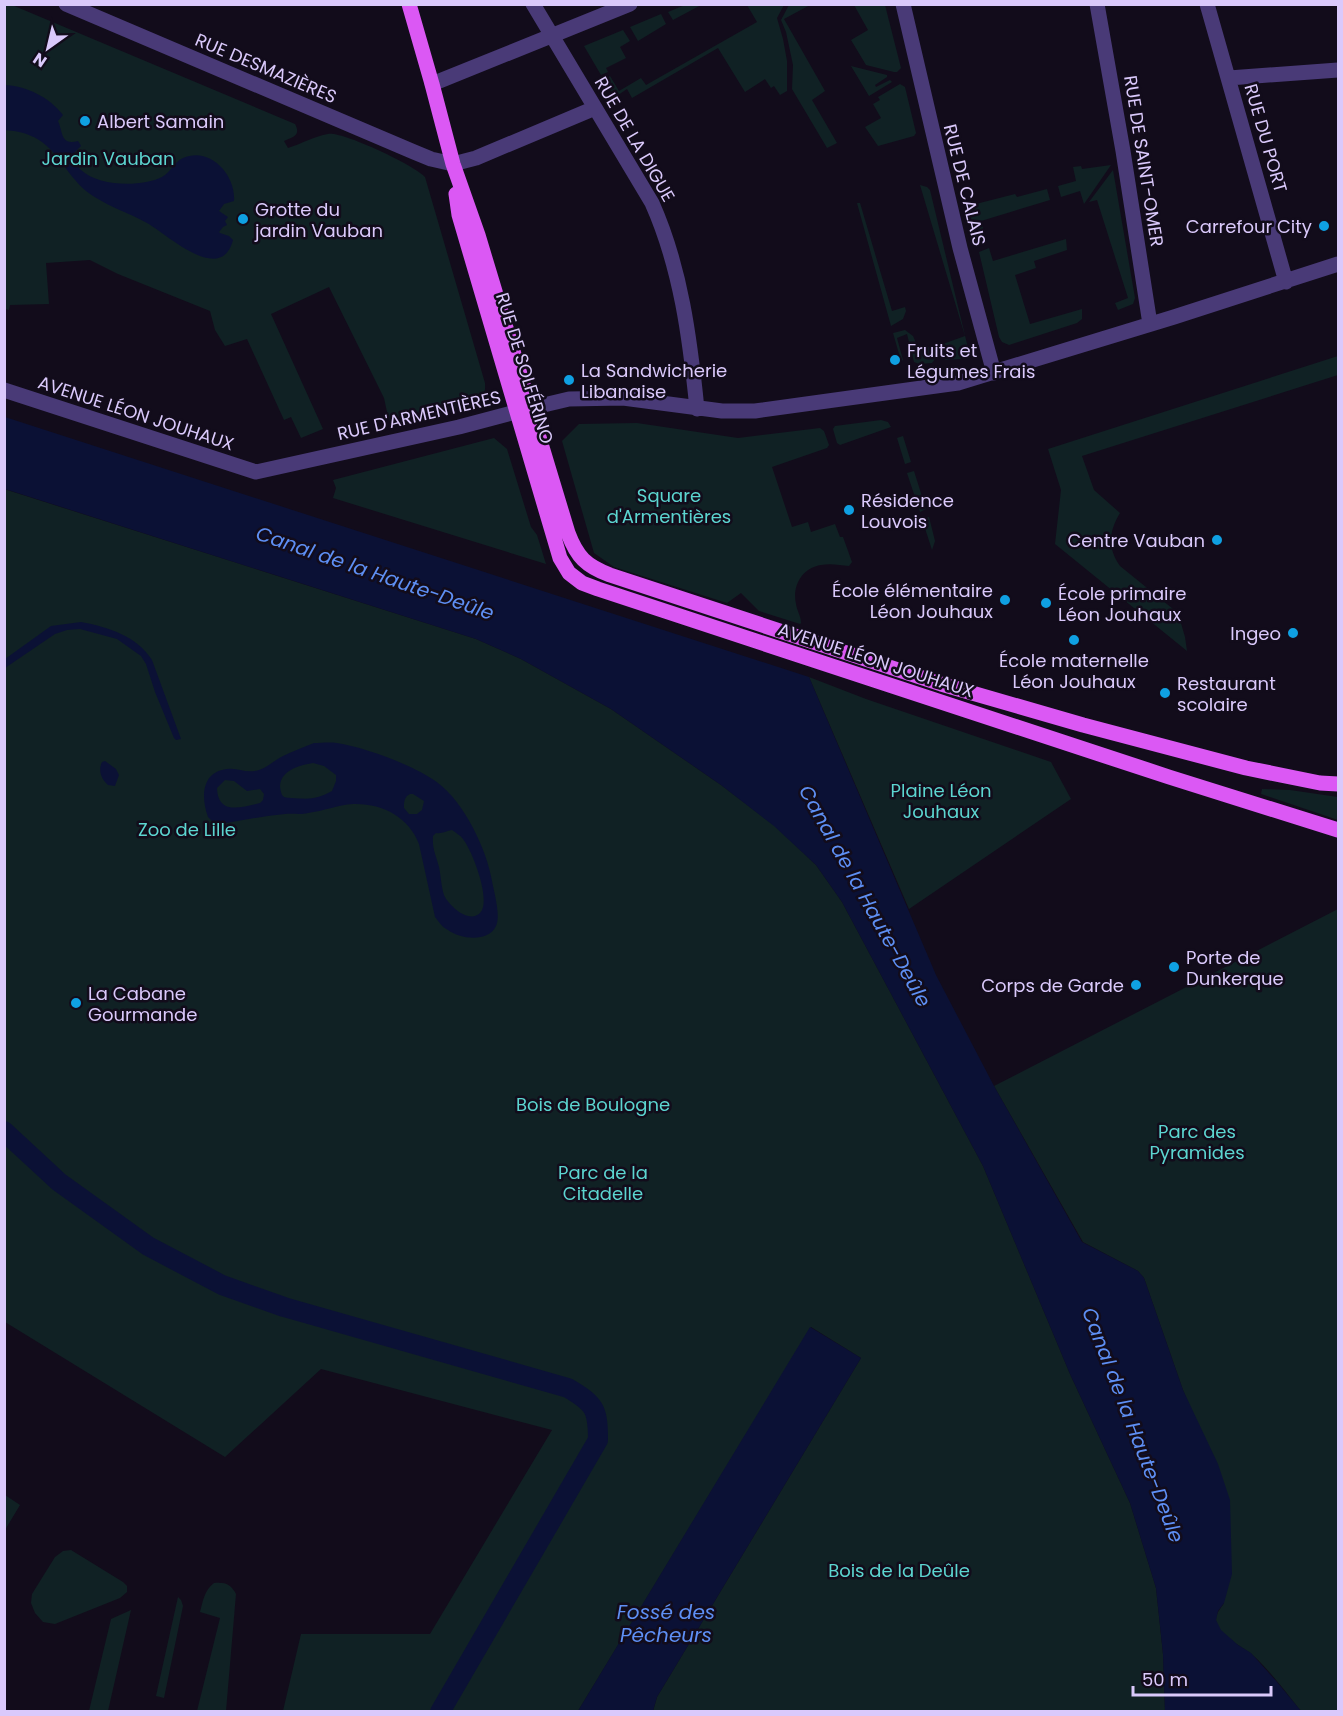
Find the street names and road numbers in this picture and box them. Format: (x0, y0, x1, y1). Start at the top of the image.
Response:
street label: RUE DESMAZIÈRES (191, 27, 341, 109)
street label: RUE DE LA DIGUE (589, 72, 681, 206)
street label: RUE DE SAINT-OMER (1118, 74, 1170, 248)
street label: RUE DU PORT (1239, 81, 1294, 196)
street label: RUE DE CALAIS (938, 121, 992, 249)
street label: RUE DE SOLFÉRINO (490, 289, 560, 447)
street label: AVENUE LÉON JOUHAUX (35, 369, 237, 457)
street label: RUE D'ARMENTIÈRES (335, 384, 503, 446)
street label: AVENUE LÉON JOUHAUX (775, 616, 977, 704)

